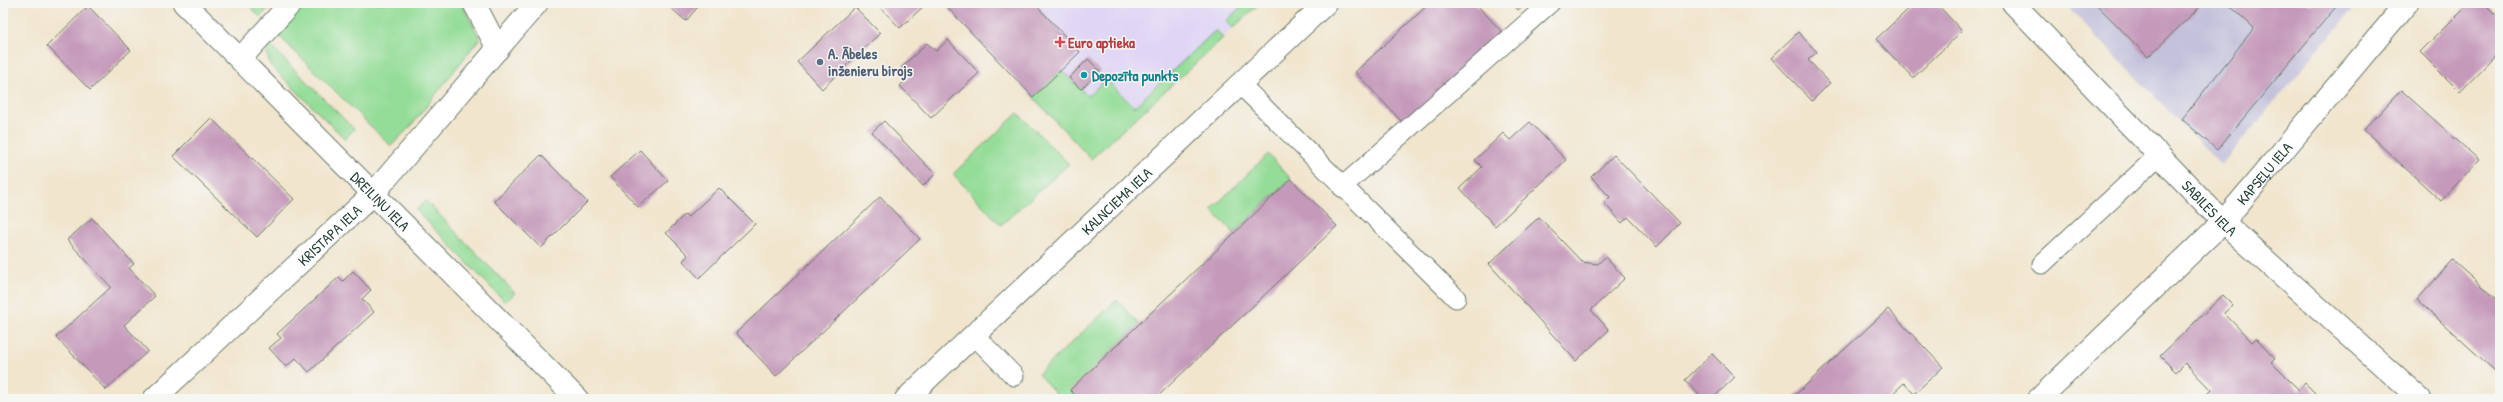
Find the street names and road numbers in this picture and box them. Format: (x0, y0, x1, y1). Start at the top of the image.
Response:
street label: KAPSEĻU IELA (2231, 137, 2297, 209)
street label: KALNCIEMA IELA (1076, 162, 1157, 239)
street label: DREILIŅU IELA (346, 167, 415, 236)
street label: SABILES IELA (2177, 175, 2242, 241)
street label: KRISTAPA IELA (293, 199, 366, 270)

